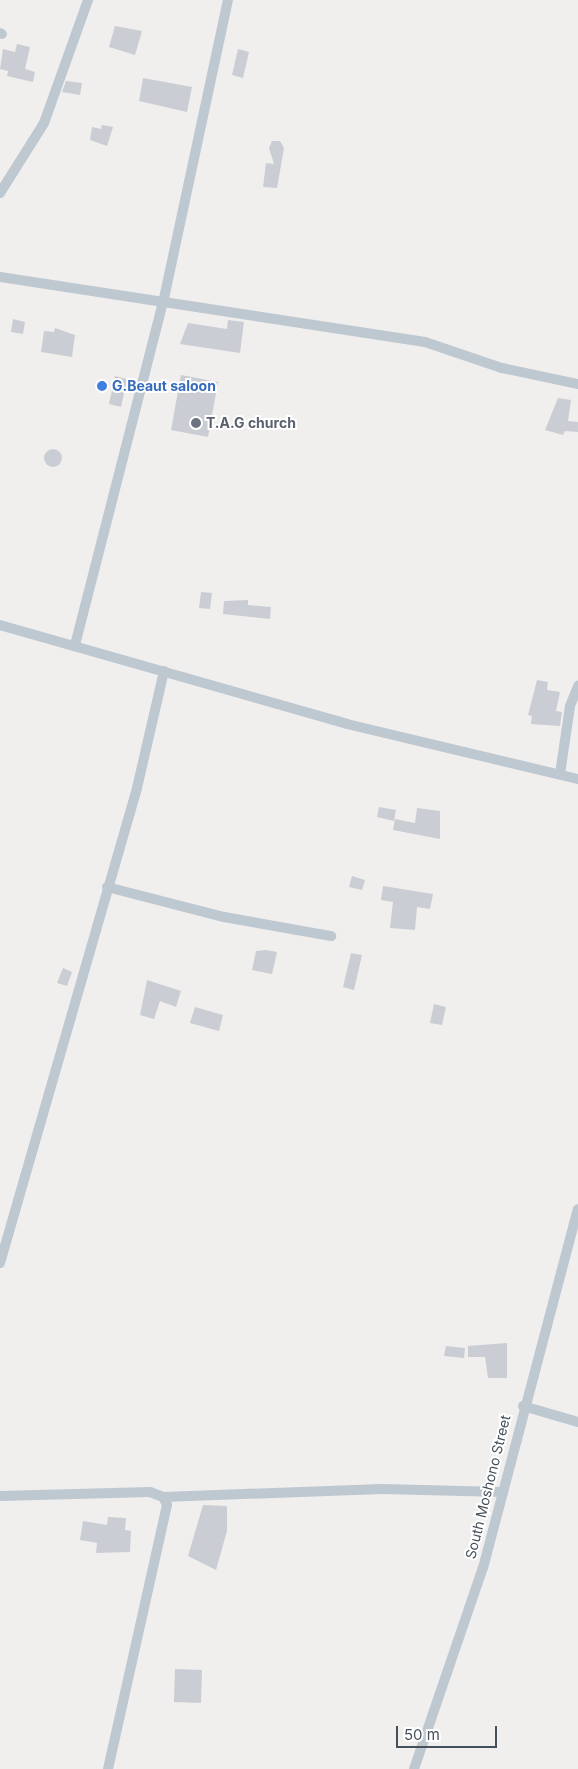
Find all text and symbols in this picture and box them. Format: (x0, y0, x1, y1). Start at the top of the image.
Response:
place label: G.Beaut saloon (112, 378, 216, 394)
marker: G.Beaut saloon (96, 380, 108, 392)
place label: T.A.G church (206, 415, 296, 431)
marker: T.A.G church (190, 417, 202, 429)
street label: South Moshono Street (462, 1413, 514, 1561)
scale bar (398, 1716, 499, 1748)
text: 50 m (404, 1725, 440, 1744)

